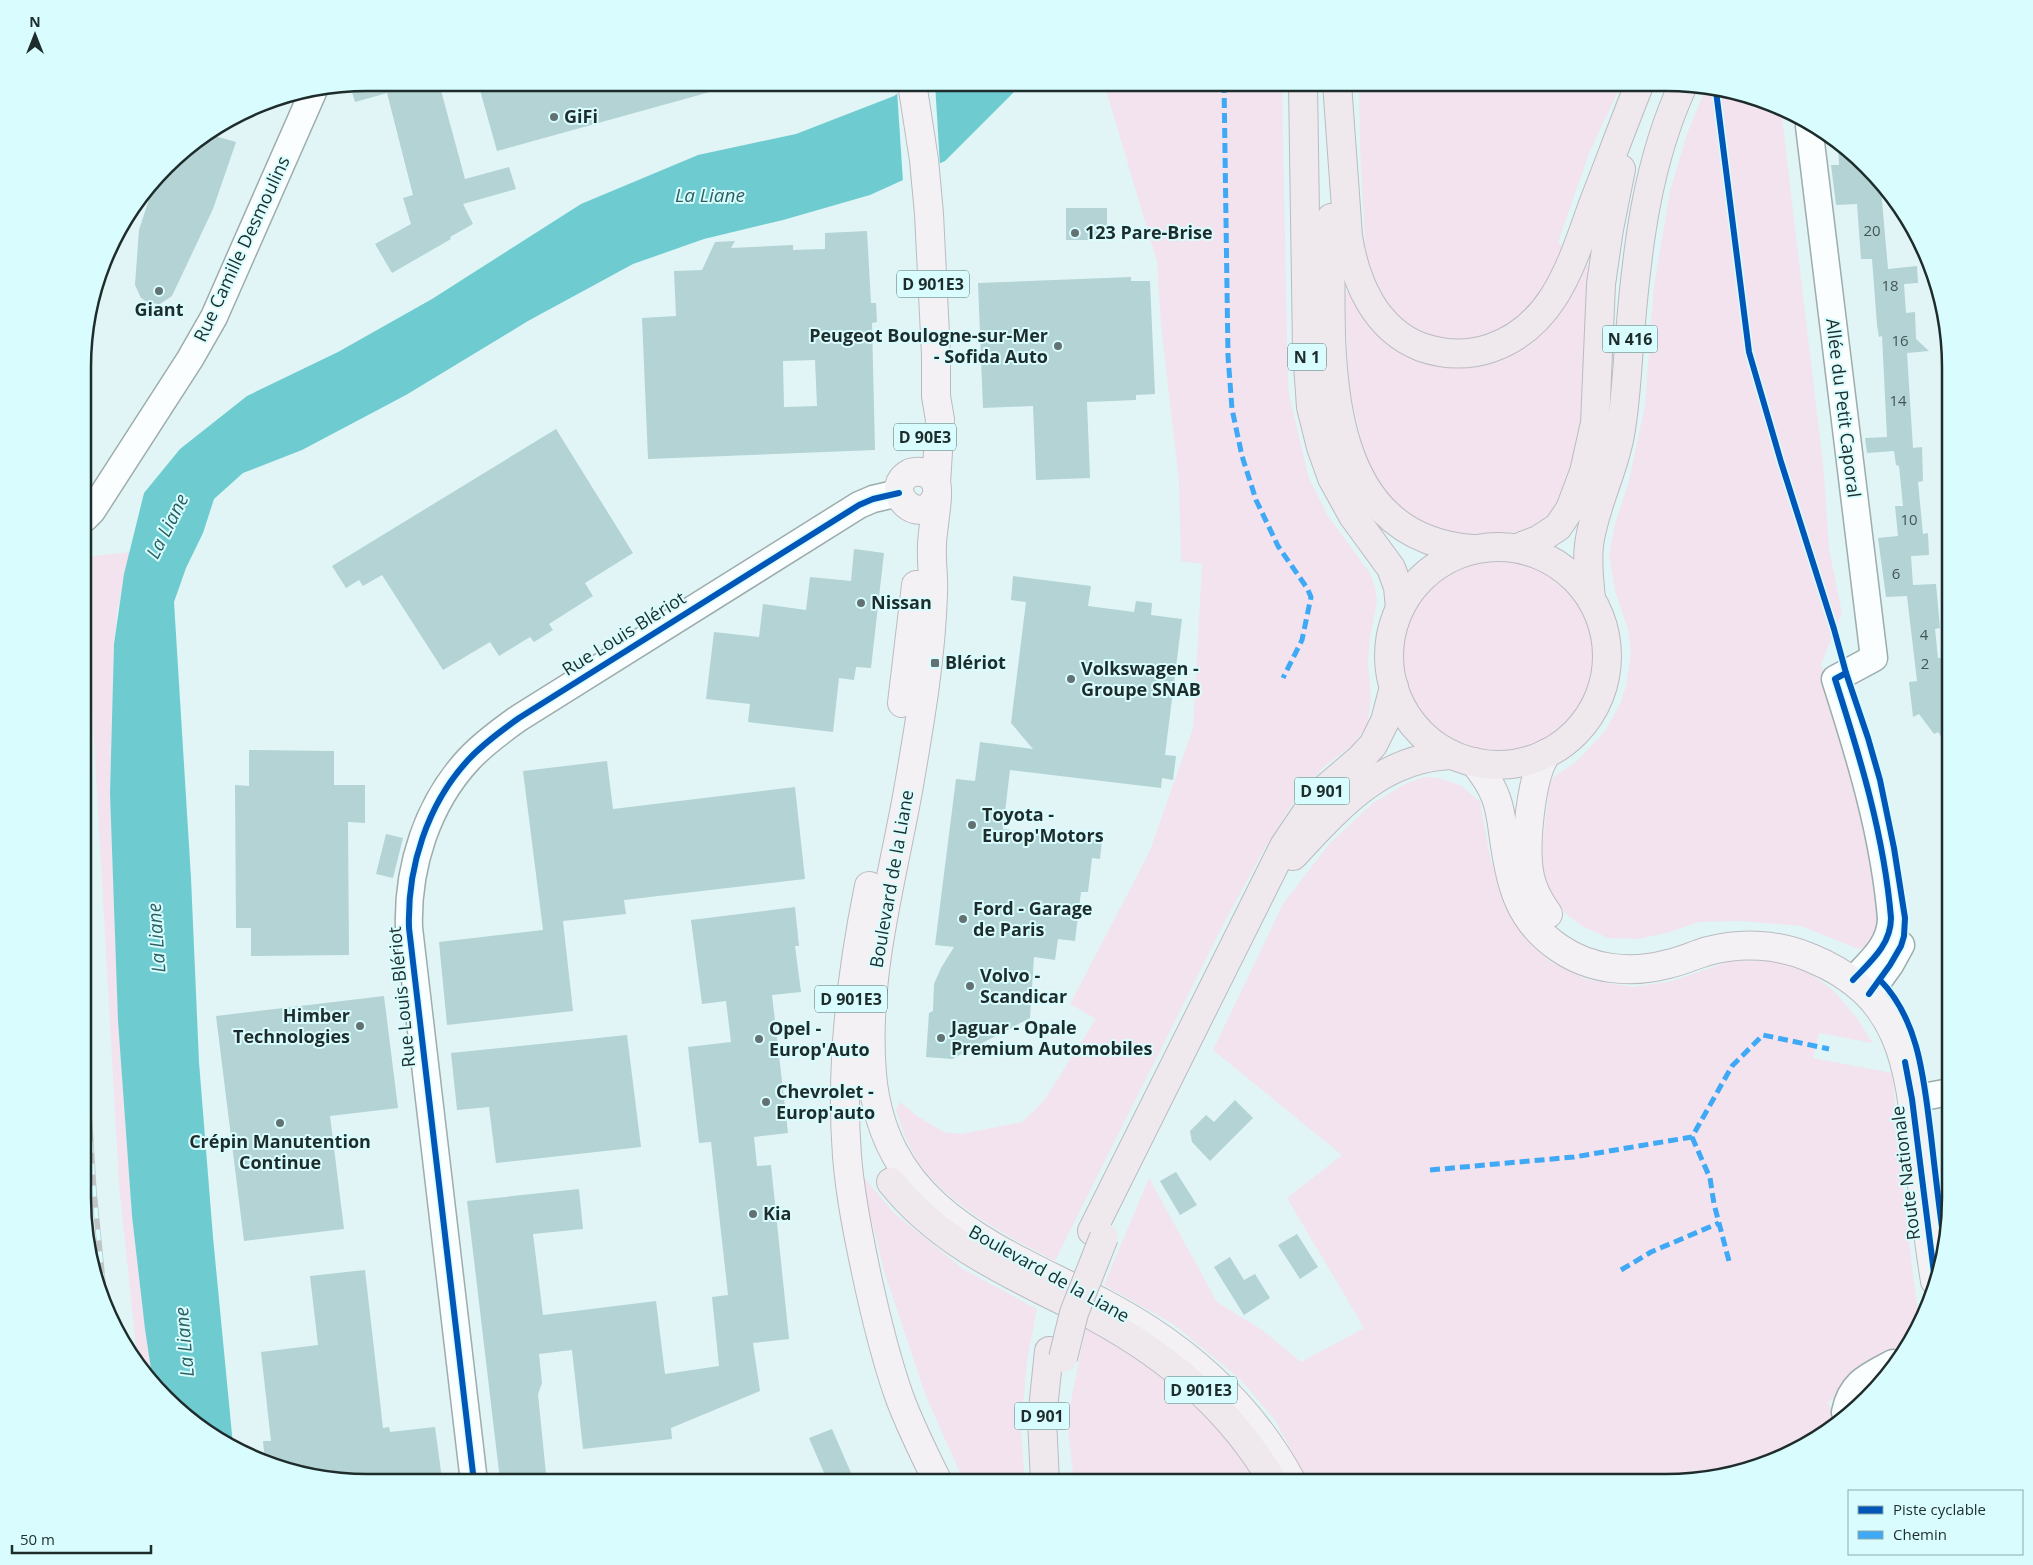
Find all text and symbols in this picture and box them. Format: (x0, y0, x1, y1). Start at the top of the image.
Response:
north arrow (10, 10, 60, 60)
text: N (29, 12, 41, 31)
place label: GiFi (564, 104, 598, 128)
marker: GiFi (548, 111, 560, 123)
street label: Rue Camille Desmoulins (187, 152, 295, 345)
water label: La Liane (675, 182, 745, 208)
place label: 123 Pare-Brise (1085, 220, 1213, 244)
house number: 20 (1863, 220, 1881, 240)
marker: 123 Pare-Brise (1069, 227, 1081, 239)
road number: D 901E3 (897, 270, 969, 298)
house number: 18 (1881, 275, 1899, 295)
marker: Giant (153, 285, 165, 297)
place label: Giant (134, 297, 184, 321)
street label: Allée du Petit Caporal (1821, 317, 1867, 499)
place label: Peugeot Boulogne-sur-Mer - Sofida Auto (809, 323, 1048, 368)
road number: N 416 (1602, 326, 1658, 352)
house number: 16 (1891, 330, 1909, 350)
marker: Peugeot Boulogne-sur-Mer - Sofida Auto (1052, 340, 1064, 352)
road number: N 1 (1288, 344, 1326, 371)
house number: 14 (1889, 390, 1907, 410)
road number: D 90E3 (894, 424, 956, 451)
water label: La Liane (140, 489, 194, 563)
house number: 10 (1900, 509, 1918, 529)
house number: 6 (1892, 563, 1900, 583)
street label: Rue Louis Blériot (557, 586, 690, 681)
place label: Nissan (871, 590, 932, 614)
marker: Nissan (855, 597, 867, 609)
house number: 4 (1920, 624, 1929, 644)
place label: Blériot (945, 650, 1006, 674)
house number: 2 (1921, 653, 1929, 673)
place label: Volkswagen - Groupe SNAB (1081, 656, 1201, 701)
marker: Blériot (929, 657, 941, 669)
marker: Volkswagen - Groupe SNAB (1065, 673, 1077, 685)
road number: D 901 (1294, 778, 1350, 804)
street label: Boulevard de la Liane (864, 788, 918, 970)
place label: Toyota - Europ'Motors (982, 802, 1104, 847)
marker: Toyota - Europ'Motors (966, 819, 978, 831)
place label: Ford - Garage de Paris (973, 896, 1093, 941)
water label: La Liane (141, 902, 171, 974)
marker: Ford - Garage de Paris (957, 913, 969, 925)
street label: Rue Louis Blériot (382, 926, 420, 1069)
place label: Volvo - Scandicar (980, 963, 1067, 1008)
marker: Volvo - Scandicar (964, 980, 976, 992)
road number: D 901E3 (815, 986, 887, 1012)
place label: Himber Technologies (233, 1003, 350, 1048)
place label: Jaguar - Opale Premium Automobiles (949, 1015, 1152, 1060)
place label: Opel - Europ'Auto (769, 1016, 870, 1061)
marker: Himber Technologies (354, 1020, 366, 1032)
marker: Jaguar - Opale Premium Automobiles (935, 1032, 947, 1044)
marker: Opel - Europ'Auto (753, 1033, 765, 1045)
place label: Chevrolet - Europ'auto (776, 1079, 875, 1124)
marker: Chevrolet - Europ'auto (760, 1096, 772, 1108)
street label: Route Nationale (1885, 1105, 1925, 1242)
marker: Crépin Manutention Continue (274, 1117, 286, 1129)
place label: Crépin Manutention Continue (189, 1129, 371, 1174)
place label: Kia (763, 1201, 791, 1225)
marker: Kia (747, 1208, 759, 1220)
street label: Boulevard de la Liane (965, 1219, 1134, 1327)
water label: La Liane (168, 1306, 200, 1378)
road number: D 901E3 (1165, 1376, 1237, 1404)
road number: D 901 (1014, 1402, 1070, 1430)
legend (1848, 1490, 2023, 1555)
text: Piste cyclable (1893, 1499, 1986, 1519)
scale bar (12, 1522, 151, 1554)
text: Chemin (1893, 1524, 1947, 1544)
text: 50 m (20, 1529, 55, 1549)

